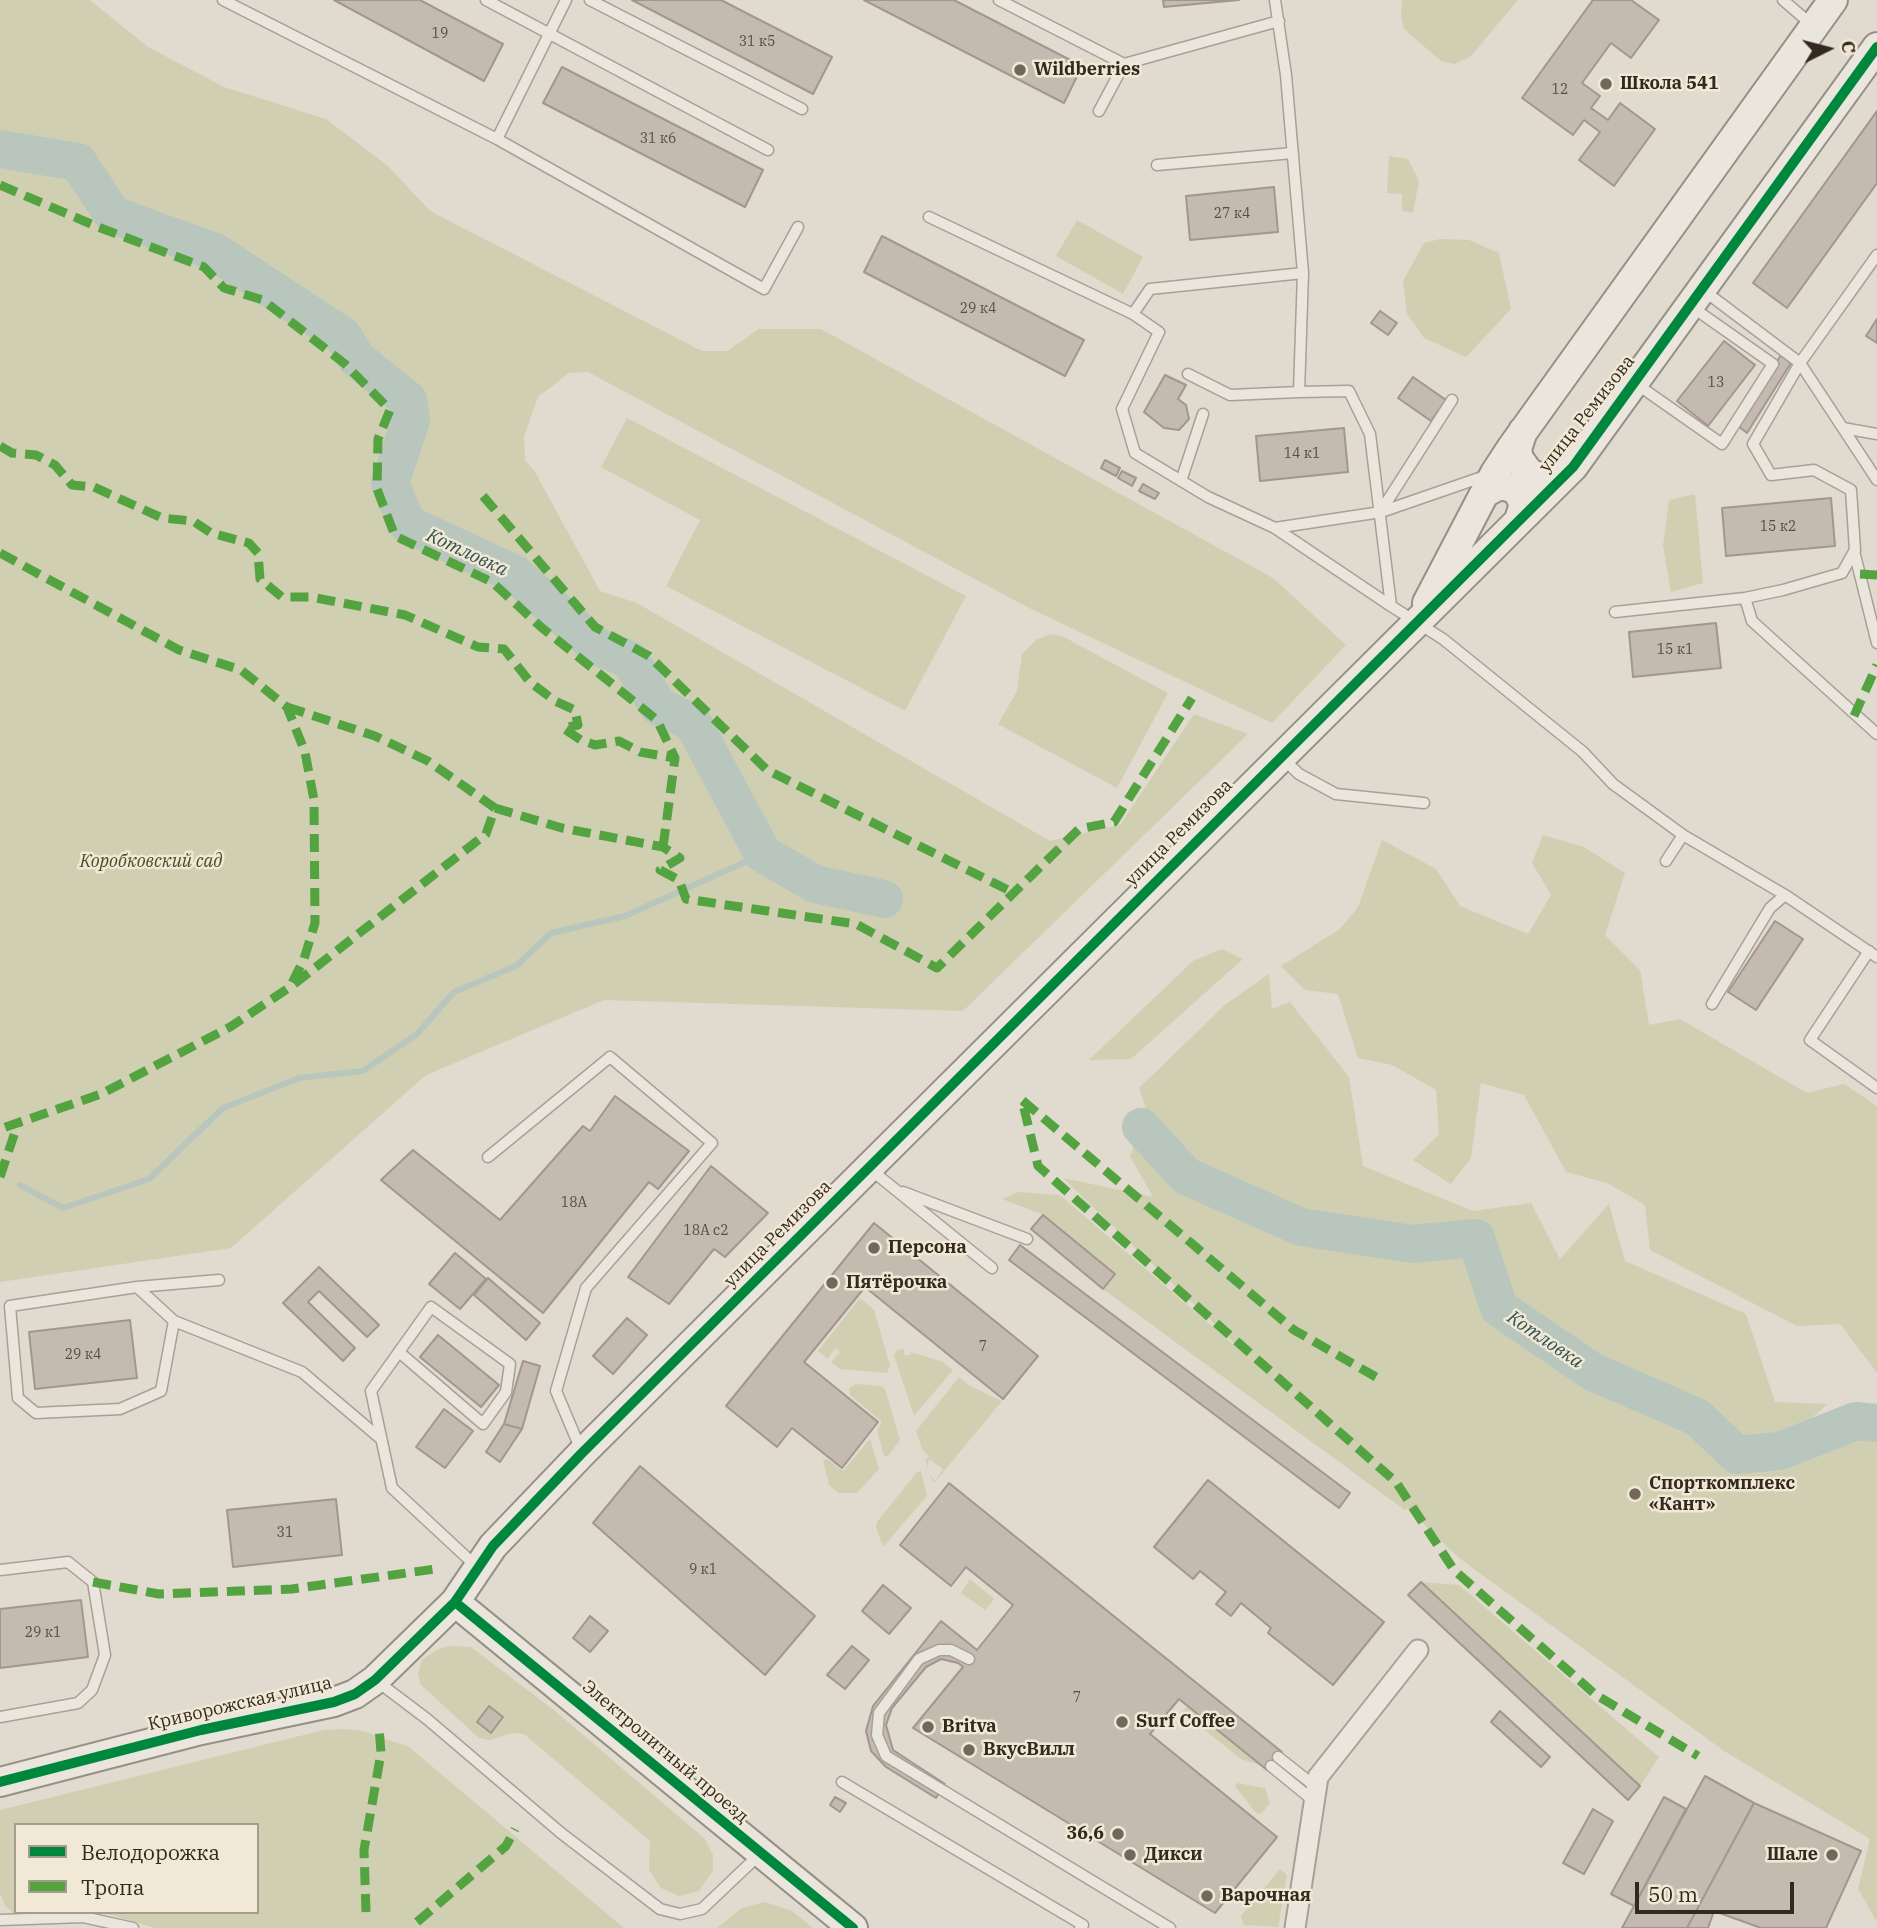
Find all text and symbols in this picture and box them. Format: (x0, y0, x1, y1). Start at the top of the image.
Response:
north arrow (1793, 14, 1863, 84)
house number: 19 (432, 26, 448, 42)
house number: 31 к5 (739, 34, 775, 50)
text: С (1836, 39, 1861, 54)
place label: Wildberries (1034, 59, 1140, 81)
marker: Wildberries (1012, 62, 1028, 78)
place label: Школа 541 (1620, 73, 1719, 95)
marker: Школа 541 (1598, 76, 1614, 92)
house number: 12 (1552, 82, 1568, 98)
house number: 31 к6 (640, 131, 676, 147)
house number: 27 к4 (1214, 206, 1250, 222)
house number: 29 к4 (960, 301, 996, 317)
street label: улица Ремизова (1535, 351, 1639, 477)
house number: 13 (1708, 375, 1724, 391)
house number: 14 к1 (1284, 446, 1320, 462)
house number: 15 к2 (1760, 519, 1796, 535)
water label: Котловка (423, 524, 511, 582)
house number: 15 к1 (1657, 642, 1693, 658)
street label: улица Ремизова (1121, 775, 1237, 891)
park label: Коробковский сад (80, 851, 222, 873)
street label: улица Ремизова (720, 1176, 836, 1292)
house number: 18А (561, 1195, 587, 1211)
house number: 18А с2 (683, 1223, 729, 1239)
place label: Персона (888, 1237, 967, 1259)
marker: Персона (866, 1240, 882, 1256)
place label: Пятёрочка (846, 1272, 947, 1294)
marker: Пятёрочка (824, 1275, 840, 1291)
water label: Котловка (1503, 1306, 1587, 1374)
house number: 7 (979, 1339, 987, 1355)
house number: 29 к4 (65, 1347, 101, 1363)
place label: Спорткомплекс «Кант» (1649, 1473, 1795, 1516)
marker: Спорткомплекс «Кант» (1627, 1486, 1643, 1502)
house number: 31 (277, 1525, 293, 1541)
house number: 9 к1 (689, 1562, 717, 1578)
house number: 29 к1 (25, 1625, 61, 1641)
street label: Криворожская улица (146, 1672, 334, 1736)
street label: Электролитный проезд (577, 1676, 753, 1828)
house number: 7 (1073, 1690, 1081, 1706)
place label: Surf Coffee (1136, 1711, 1235, 1733)
marker: Surf Coffee (1114, 1714, 1130, 1730)
place label: Britva (942, 1716, 996, 1738)
marker: Britva (920, 1719, 936, 1735)
place label: ВкусВилл (983, 1739, 1075, 1761)
marker: ВкусВилл (961, 1742, 977, 1758)
legend (14, 1823, 259, 1914)
place label: 36,6 (1067, 1823, 1104, 1845)
marker: 36,6 (1110, 1826, 1126, 1842)
text: Велодорожка (81, 1838, 220, 1866)
place label: Дикси (1144, 1844, 1203, 1866)
place label: Шале (1767, 1844, 1818, 1866)
marker: Дикси (1122, 1847, 1138, 1863)
marker: Шале (1824, 1847, 1840, 1863)
scale bar (1639, 1868, 1798, 1912)
text: Тропа (81, 1873, 144, 1901)
text: 50 m (1648, 1880, 1698, 1908)
place label: Варочная (1221, 1885, 1311, 1907)
marker: Варочная (1199, 1888, 1215, 1904)

